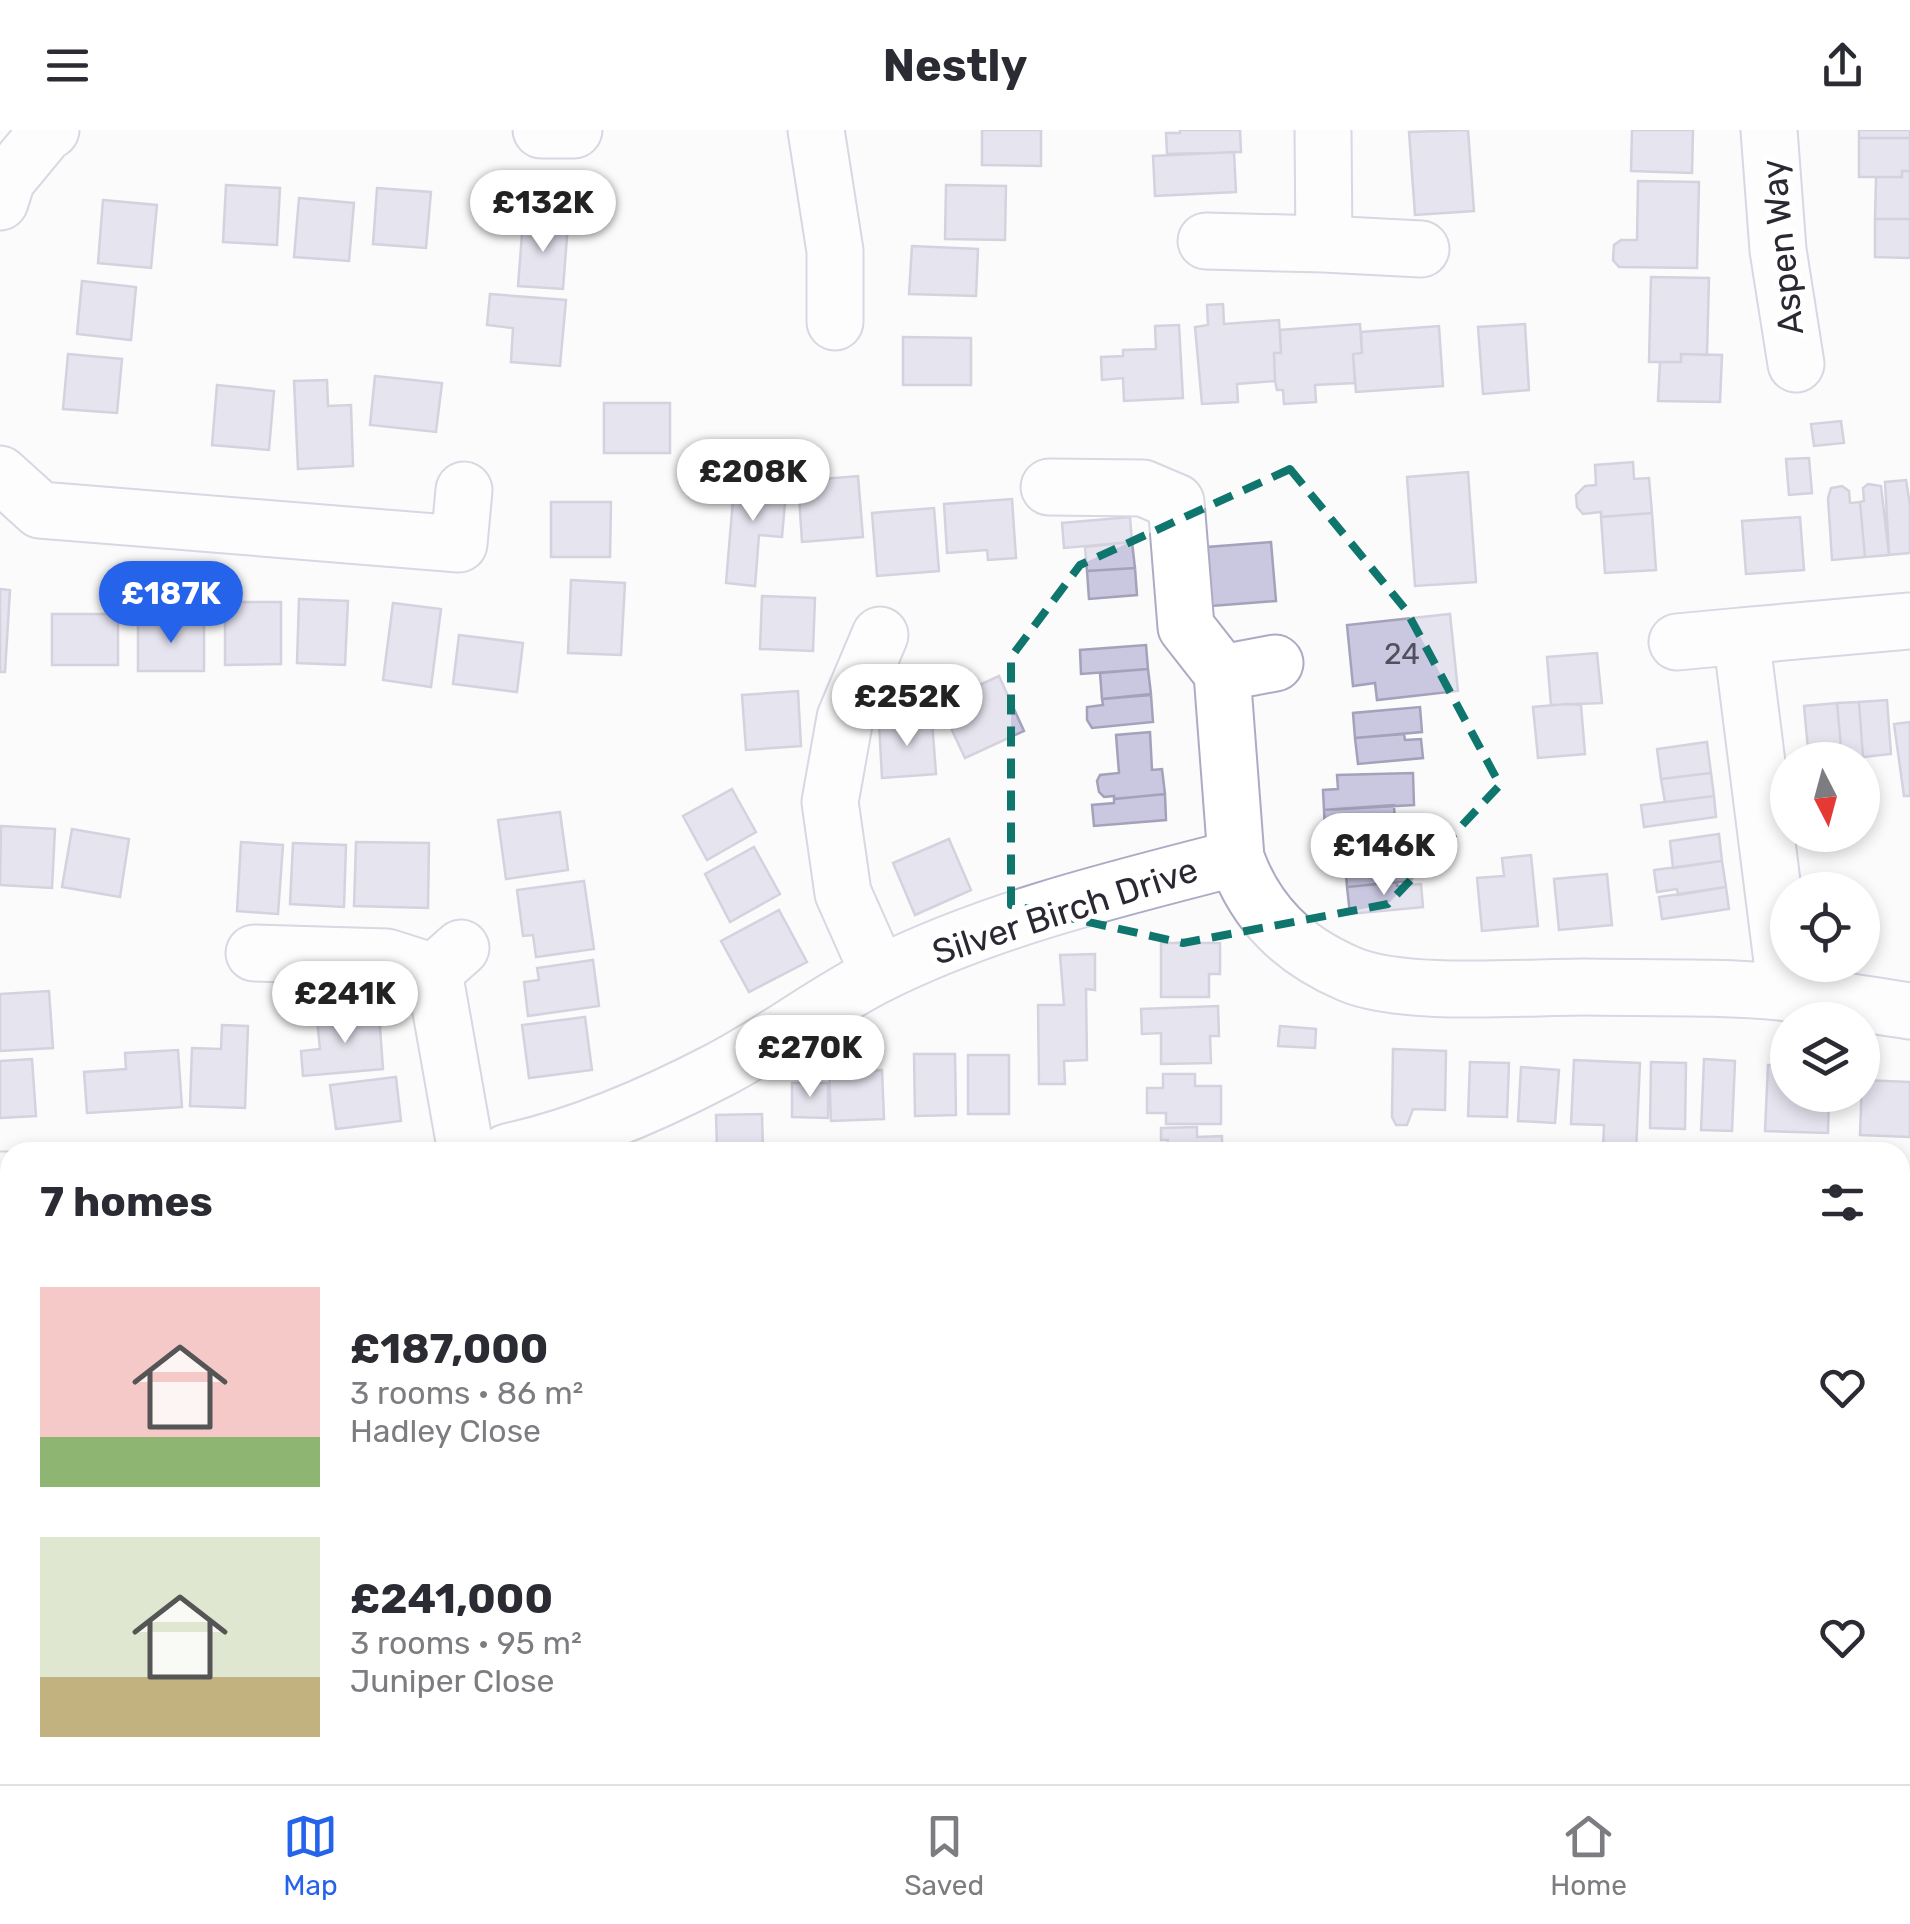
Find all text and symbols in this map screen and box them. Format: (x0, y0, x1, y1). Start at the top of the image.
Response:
icon: menu (40, 38, 95, 93)
icon: share (1815, 38, 1870, 93)
text: Nestly (883, 39, 1027, 92)
street label: Aspen Way (1752, 157, 1812, 337)
pin: £132K (473, 170, 613, 255)
text: £132K (492, 183, 594, 221)
pin: £208K (683, 439, 823, 524)
text: £208K (699, 452, 807, 490)
pin: £187K (101, 561, 241, 646)
text: £187K (121, 574, 221, 612)
house number: 24 (1384, 636, 1420, 672)
pin: £252K (837, 664, 977, 749)
text: £252K (854, 677, 960, 715)
north arrow (1770, 742, 1880, 852)
map controls (1770, 742, 1880, 1112)
pin: £146K (1314, 813, 1454, 898)
text: £146K (1333, 826, 1435, 864)
street label: Silver Birch Drive (927, 848, 1203, 974)
button: locate (1770, 872, 1880, 982)
pin: £241K (275, 961, 415, 1046)
text: £241K (294, 974, 396, 1012)
button: layers (1770, 1002, 1880, 1112)
pin: £270K (740, 1015, 880, 1100)
text: £270K (757, 1028, 863, 1066)
icon: filters (1815, 1175, 1870, 1230)
text: 7 homes (40, 1177, 213, 1227)
text: £187,000 (350, 1324, 548, 1374)
icon: home (120, 1327, 240, 1447)
icon: heart (1815, 1360, 1870, 1415)
text: 3 rooms · 86 m² (350, 1374, 584, 1412)
text: Hadley Close (350, 1412, 541, 1450)
text: £241,000 (350, 1574, 553, 1624)
icon: home (120, 1577, 240, 1697)
icon: heart (1815, 1610, 1870, 1665)
text: 3 rooms · 95 m² (350, 1624, 582, 1662)
text: Juniper Close (350, 1662, 555, 1700)
tab: Map (283, 1809, 338, 1902)
tab: Saved (904, 1809, 984, 1902)
tab: Home (1550, 1809, 1627, 1902)

